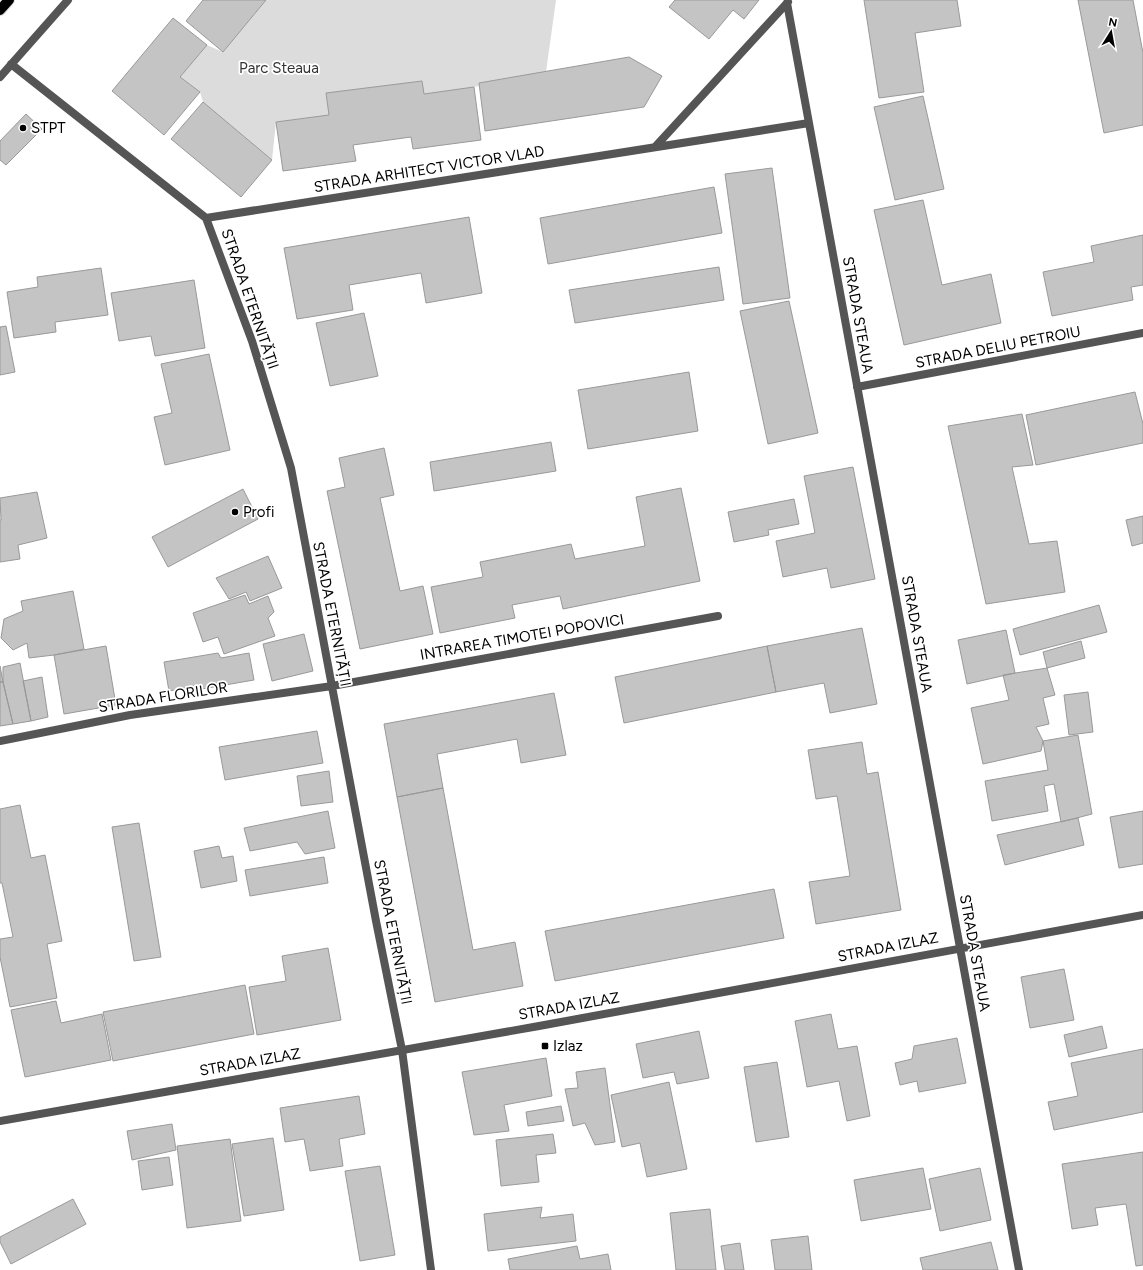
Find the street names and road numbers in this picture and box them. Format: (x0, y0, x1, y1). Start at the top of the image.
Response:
street label: STRADA ARHITECT VICTOR VLAD (313, 142, 545, 196)
street label: STRADA ETERNITĂȚII (218, 226, 282, 372)
street label: STRADA STEAUA (839, 255, 877, 375)
street label: STRADA DELIU PETROIU (914, 322, 1082, 372)
street label: STRADA ETERNITĂȚII (309, 540, 355, 688)
street label: STRADA STEAUA (898, 574, 936, 694)
street label: INTRAREA TIMOTEI POPOVICI (419, 610, 625, 664)
street label: STRADA FLORILOR (97, 678, 229, 716)
street label: STRADA ETERNITĂȚII (370, 858, 416, 1006)
street label: STRADA STEAUA (956, 893, 994, 1013)
street label: STRADA IZLAZ (836, 928, 940, 966)
street label: STRADA IZLAZ (517, 988, 621, 1024)
street label: STRADA IZLAZ (198, 1044, 302, 1080)

